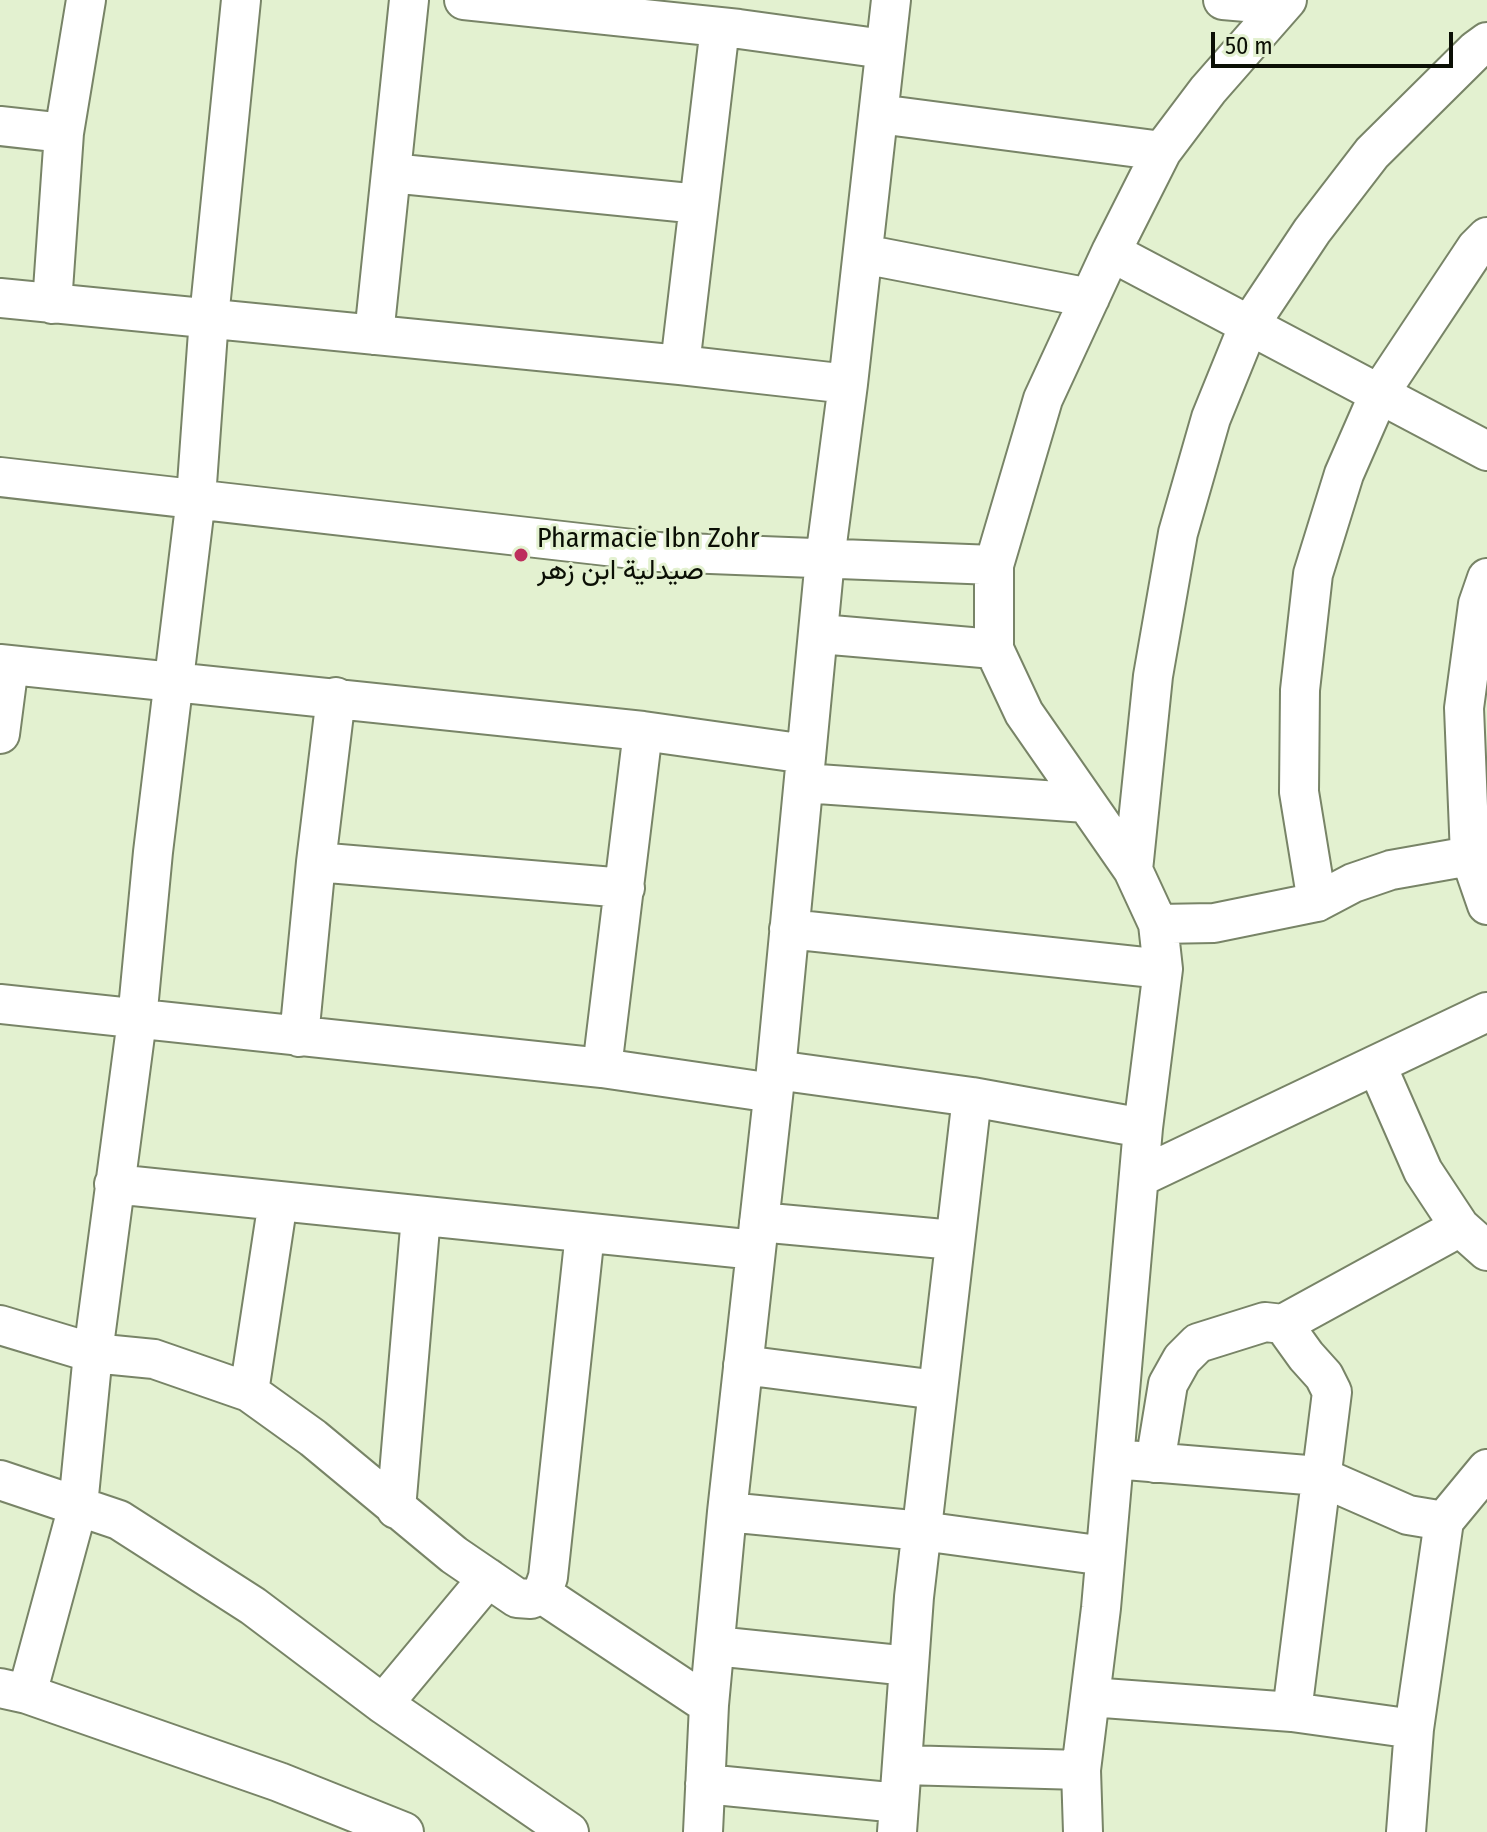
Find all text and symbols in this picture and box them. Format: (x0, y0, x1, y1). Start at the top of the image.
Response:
scale bar (1215, 16, 1457, 66)
text: 50 m (1225, 32, 1273, 60)
place label: Pharmacie Ibn Zohr صيدلية ابن زهر (537, 522, 759, 588)
marker: Pharmacie Ibn Zohr صيدلية ابن زهر (512, 546, 530, 564)

